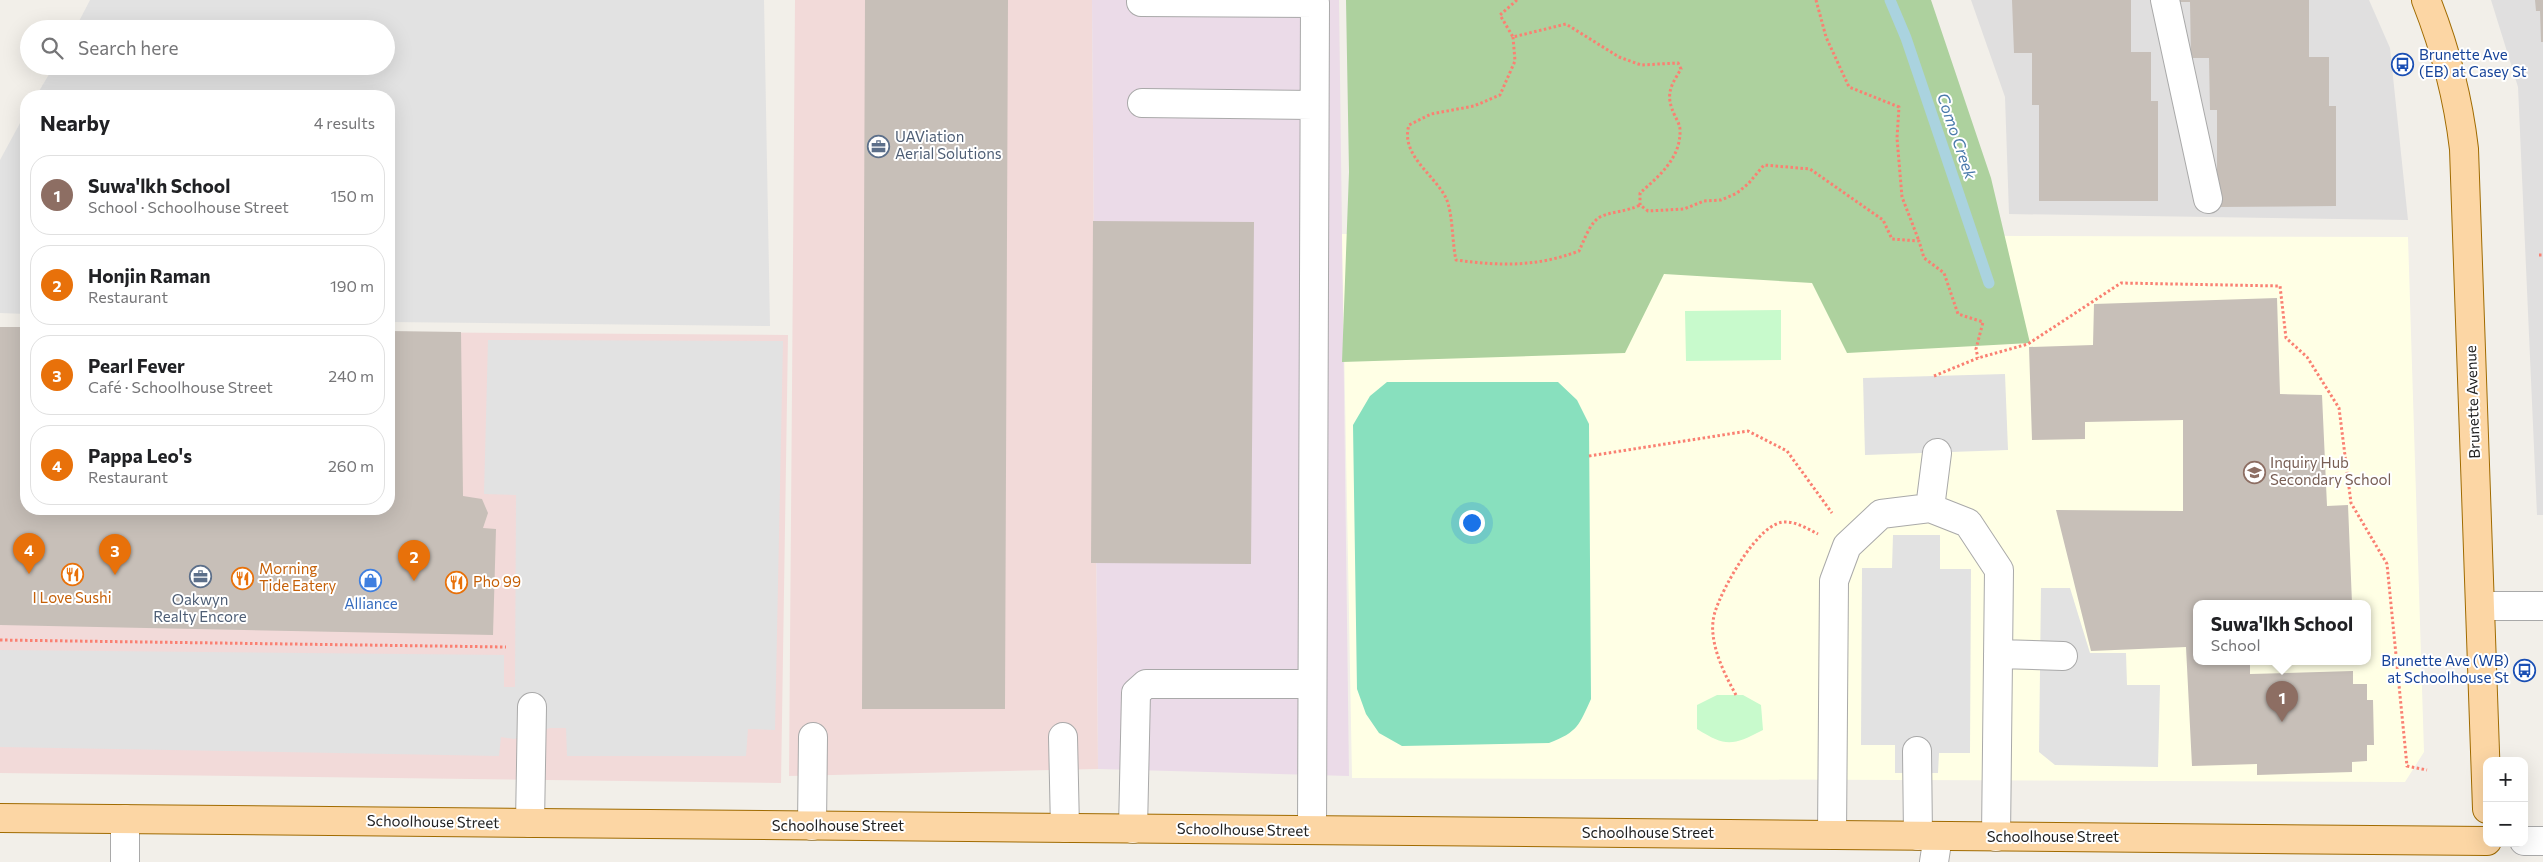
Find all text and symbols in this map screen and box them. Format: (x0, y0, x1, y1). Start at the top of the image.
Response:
search box (20, 20, 395, 75)
icon: search (38, 34, 66, 62)
text: Search here (78, 36, 178, 59)
place label: Brunette Ave (EB) at Casey St (2419, 45, 2527, 80)
bus stop icon: Brunette Ave (EB) at Casey St (2391, 52, 2415, 76)
water label: Como Creek (1934, 90, 1981, 182)
text: Nearby (40, 110, 110, 135)
text: 4 results (314, 113, 375, 132)
place label: UAViation Aerial Solutions (895, 127, 1002, 162)
office icon: UAViation Aerial Solutions (867, 134, 891, 158)
text: Suwa'lkh School (88, 174, 230, 197)
text: 1 (53, 186, 61, 205)
text: 150 m (331, 186, 374, 205)
text: School · Schoolhouse Street (88, 197, 289, 216)
text: Honjin Raman (88, 264, 210, 287)
text: 2 (52, 276, 62, 295)
text: 190 m (330, 276, 374, 295)
text: Restaurant (88, 287, 168, 306)
street label: Brunette Avenue (2461, 345, 2483, 459)
text: Pearl Fever (88, 354, 185, 377)
text: 3 (52, 366, 62, 385)
text: 240 m (328, 366, 374, 385)
text: Café · Schoolhouse Street (88, 377, 273, 396)
text: Pappa Leo's (88, 444, 192, 467)
place label: Inquiry Hub Secondary School (2270, 453, 2391, 488)
text: 4 (52, 456, 62, 475)
text: 260 m (328, 456, 374, 475)
school or university icon: Inquiry Hub Secondary School (2242, 460, 2266, 484)
text: Restaurant (88, 467, 168, 486)
your location (1459, 510, 1485, 536)
pin: 4 (13, 533, 45, 574)
pin: 3 (99, 534, 131, 575)
pin: 2 (398, 540, 430, 581)
place label: Morning Tide Eatery (259, 559, 337, 594)
restaurant icon: I Love Sushi (60, 563, 84, 587)
office icon: Oakwyn Realty Encore (188, 565, 212, 589)
restaurant icon: Morning Tide Eatery (231, 566, 255, 590)
shop icon: Alliance (359, 569, 383, 593)
restaurant icon: Pho 99 (445, 570, 469, 594)
place label: Pho 99 (473, 572, 521, 590)
place label: I Love Sushi (32, 588, 112, 606)
place label: Oakwyn Realty Encore (153, 590, 247, 625)
place label: Alliance (344, 594, 398, 612)
popup (2193, 600, 2371, 665)
text: Suwa'lkh School (2211, 612, 2353, 635)
text: School (2211, 635, 2260, 654)
place label: Brunette Ave (WB) at Schoolhouse St (2381, 651, 2509, 686)
bus stop icon: Brunette Ave (WB) at Schoolhouse St (2513, 658, 2537, 682)
pin: 1 (2266, 681, 2298, 722)
map controls (2483, 757, 2528, 847)
button: + (2483, 757, 2528, 802)
button: − (2483, 802, 2528, 847)
street label: Schoolhouse Street (367, 811, 499, 831)
street label: Schoolhouse Street (772, 816, 904, 834)
street label: Schoolhouse Street (1177, 819, 1309, 839)
street label: Schoolhouse Street (1582, 823, 1714, 841)
street label: Schoolhouse Street (1987, 827, 2119, 845)

